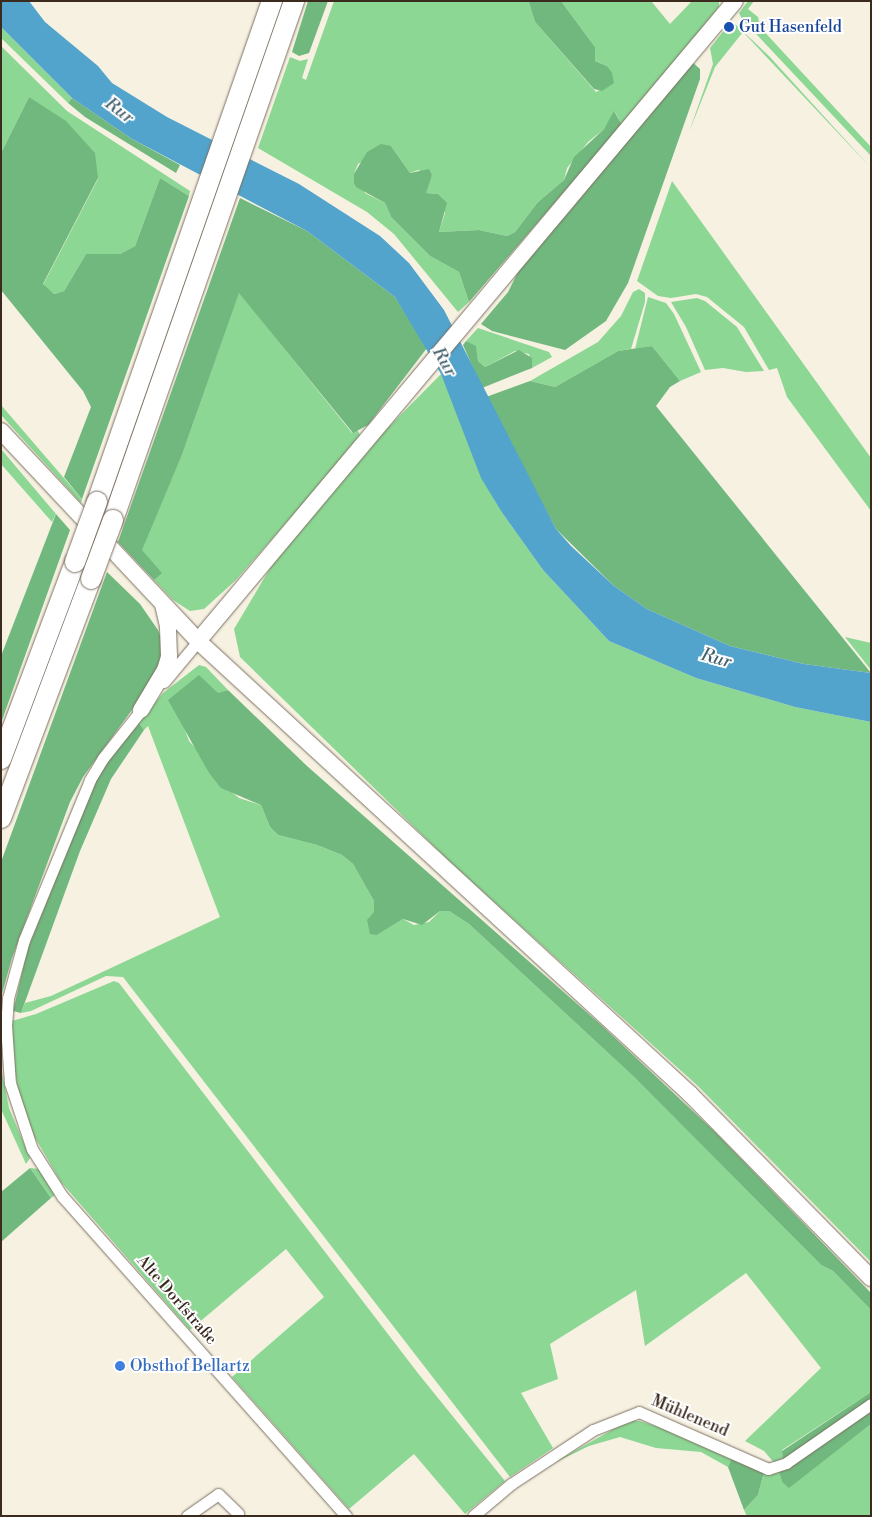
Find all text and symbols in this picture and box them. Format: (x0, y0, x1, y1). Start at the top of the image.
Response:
place label: Gut Hasenfeld (739, 17, 842, 37)
marker: Gut Hasenfeld (723, 21, 735, 33)
water label: Rur (100, 93, 138, 129)
water label: Rur (427, 343, 461, 381)
water label: Rur (698, 644, 734, 674)
street label: Alte Dorfstraße (133, 1251, 221, 1349)
place label: Obsthof Bellartz (130, 1356, 250, 1376)
marker: Obsthof Bellartz (114, 1360, 126, 1372)
street label: Mühlenend (649, 1391, 731, 1441)

